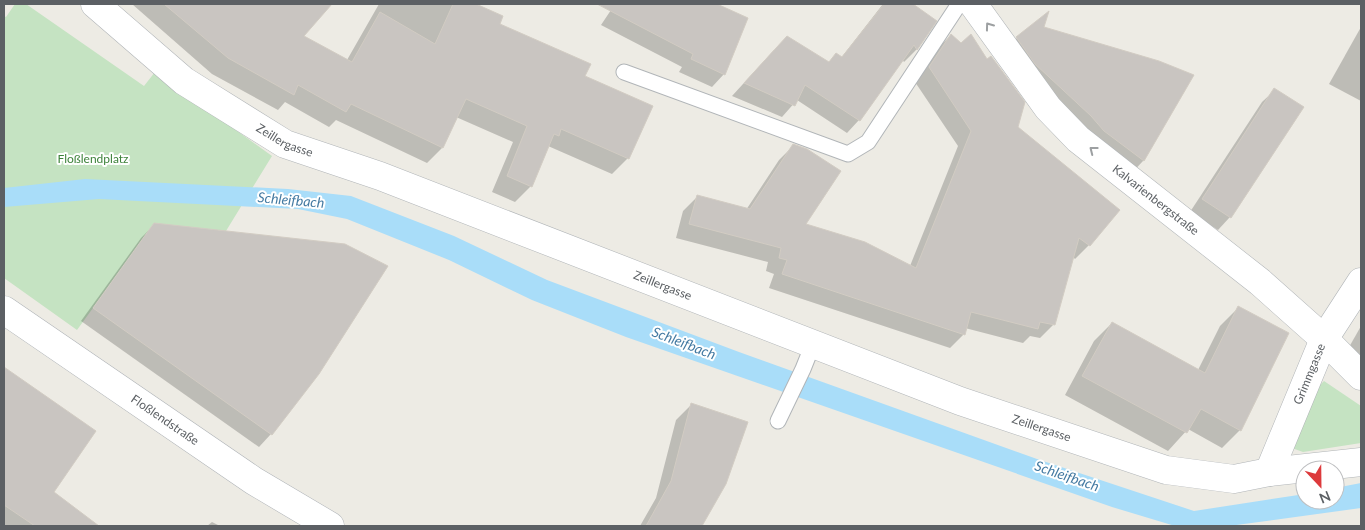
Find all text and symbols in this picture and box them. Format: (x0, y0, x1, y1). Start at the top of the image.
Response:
one-way arrow (987, 23, 995, 32)
street label: Zeillergasse (254, 120, 315, 160)
one-way arrow (1090, 148, 1099, 156)
park label: Floßlendplatz (57, 151, 129, 166)
street label: Kalvarienbergstraße (1110, 161, 1202, 238)
water label: Schleifbach (257, 188, 325, 211)
street label: Zeillergasse (631, 267, 694, 303)
water label: Schleifbach (650, 323, 718, 362)
street label: Grimmgasse (1290, 341, 1328, 407)
street label: Floßlendstraße (128, 391, 202, 448)
street label: Zeillergasse (1010, 411, 1073, 445)
water label: Schleifbach (1033, 457, 1102, 494)
north arrow (1295, 460, 1345, 510)
text: N (1317, 488, 1333, 507)

